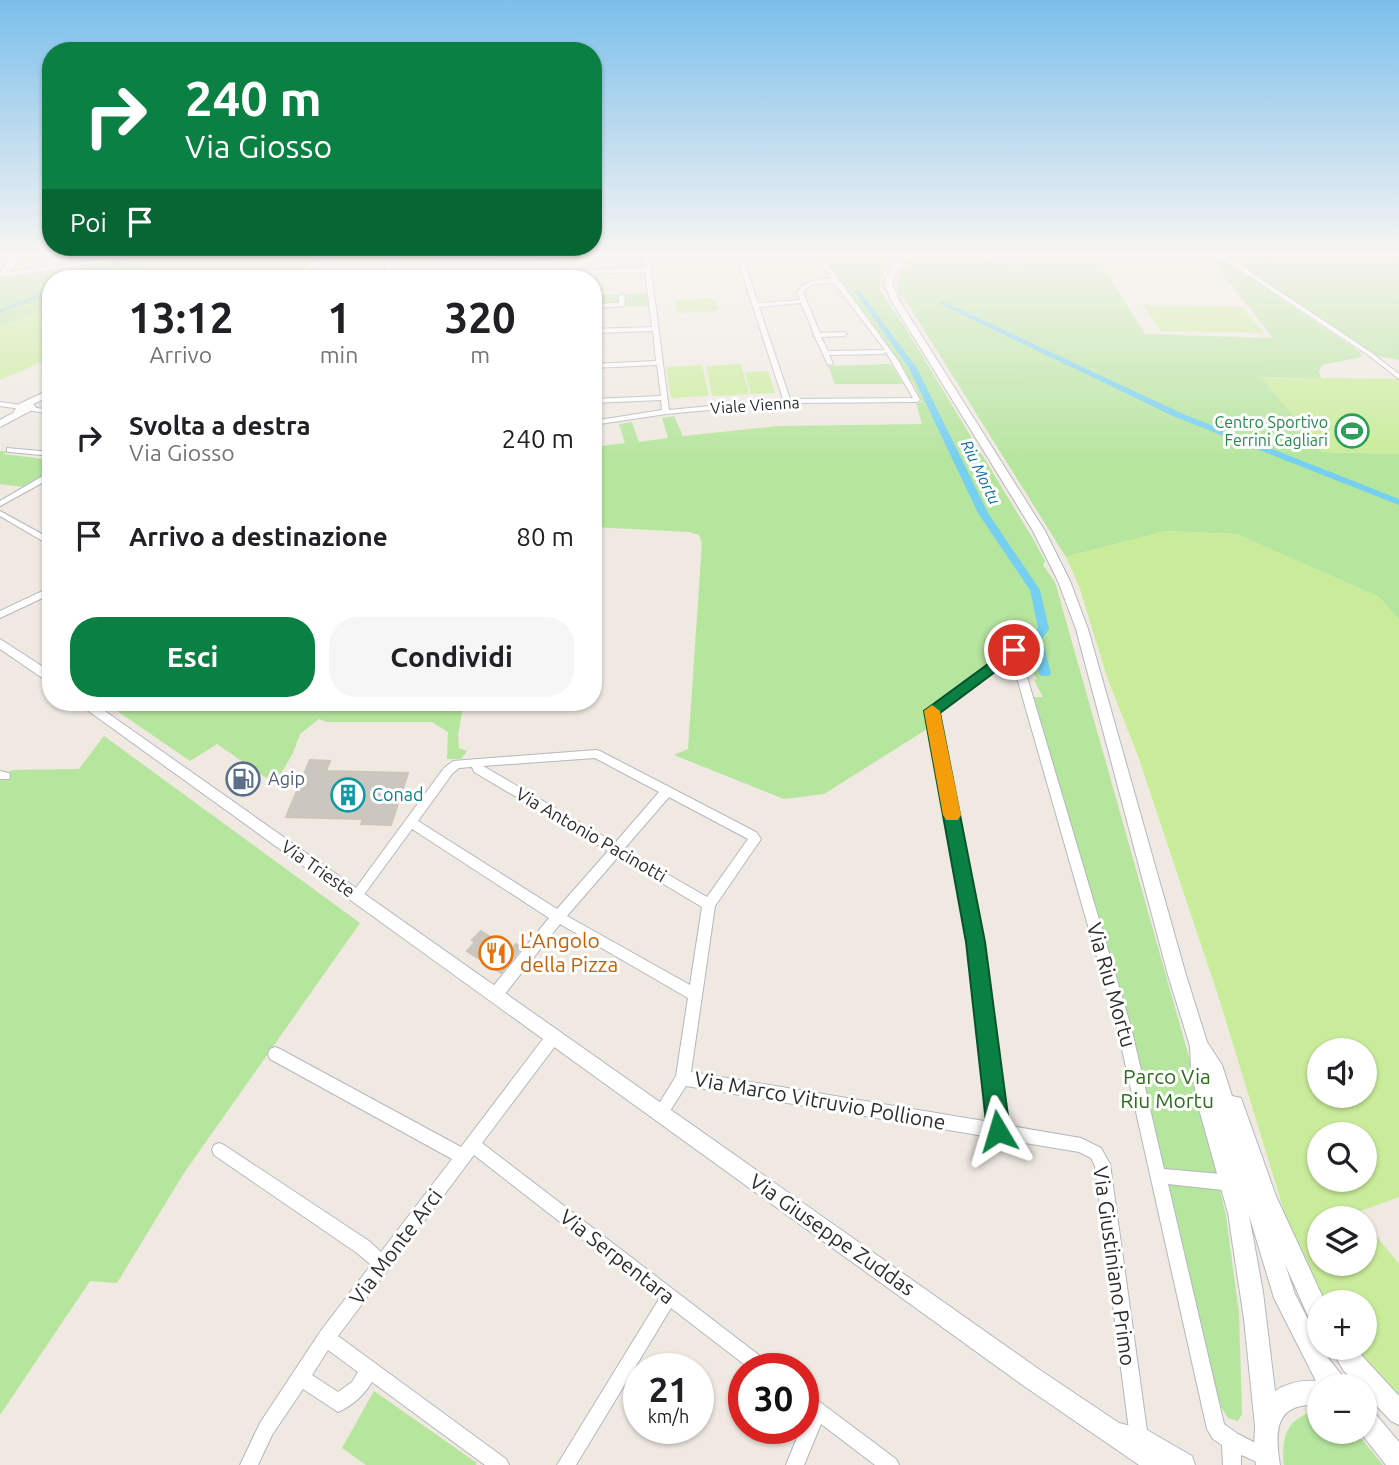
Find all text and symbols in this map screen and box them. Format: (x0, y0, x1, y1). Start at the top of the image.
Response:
icon: right (70, 70, 161, 161)
text: 240 m (185, 70, 322, 125)
text: Via Giosso (185, 128, 332, 164)
icon: arrive (121, 203, 159, 241)
text: Poi (70, 208, 107, 237)
text: 13:12 (128, 294, 233, 341)
text: 1 (327, 294, 351, 341)
text: 320 (445, 294, 516, 341)
text: Arrivo (150, 342, 212, 367)
text: min (320, 342, 358, 367)
text: m (470, 342, 490, 367)
street label: Viale Vienna (710, 393, 800, 417)
text: Svolta a destra (129, 411, 311, 440)
sports icon: Centro Sportivo Ferrini Cagliari (1333, 412, 1371, 450)
place label: Centro Sportivo Ferrini Cagliari (1214, 413, 1328, 449)
icon: right (70, 419, 108, 457)
text: 240 m (502, 424, 574, 453)
water label: Riu Mortu (958, 437, 1004, 507)
text: Via Giosso (129, 440, 235, 465)
icon: arrive (70, 517, 108, 555)
text: Arrivo a destinazione (129, 522, 388, 551)
text: 80 m (516, 522, 574, 551)
button: Esci (70, 617, 315, 697)
button: Condividi (329, 617, 574, 697)
pin (984, 620, 1044, 680)
icon: arrive (995, 631, 1033, 669)
fuel station icon: Agip (224, 760, 262, 798)
place label: Agip (268, 768, 305, 788)
building icon: Conad (329, 776, 367, 814)
street label: Via Antonio Pacinotti (513, 783, 670, 885)
place label: Conad (372, 784, 424, 804)
street label: Via Trieste (278, 836, 359, 901)
street label: Via Riu Mortu (1083, 920, 1141, 1050)
place label: L'Angolo della Pizza (520, 928, 618, 976)
restaurant icon: L'Angolo della Pizza (477, 934, 515, 972)
map controls (1307, 1038, 1377, 1444)
button: sound (1307, 1038, 1377, 1108)
park label: Parco Via Riu Mortu (1120, 1064, 1214, 1112)
street label: Via Marco Vitruvio Pollione (693, 1066, 948, 1134)
position arrow (961, 1094, 1035, 1168)
button: search (1307, 1122, 1377, 1192)
street label: Via Giustiniano Primo (1089, 1165, 1141, 1367)
street label: Via Giuseppe Zuddas (746, 1168, 920, 1300)
street label: Via Monte Arci (344, 1184, 446, 1309)
street label: Via Serpentara (556, 1204, 680, 1308)
button: layers (1307, 1206, 1377, 1276)
button: + (1307, 1290, 1377, 1360)
speed limit sign: 30 (728, 1353, 819, 1444)
text: 21 (649, 1369, 688, 1409)
button: − (1307, 1374, 1377, 1444)
text: km/h (648, 1406, 689, 1426)

